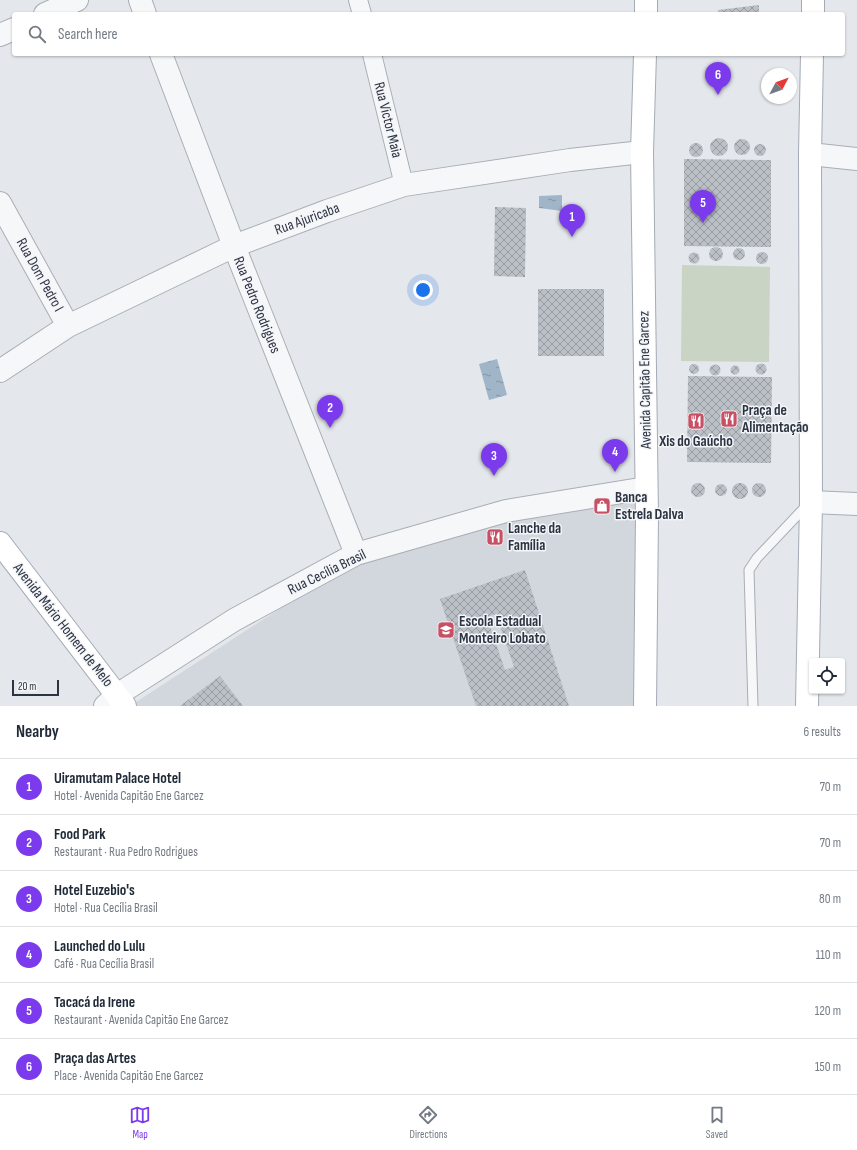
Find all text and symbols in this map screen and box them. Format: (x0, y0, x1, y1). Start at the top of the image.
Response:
search box (12, 12, 845, 56)
icon: search (26, 23, 48, 45)
text: Search here (58, 25, 118, 44)
pin: 6 (705, 62, 731, 95)
north arrow (761, 68, 797, 104)
street label: Rua Victor Maia (369, 80, 407, 160)
pin: 5 (690, 190, 716, 223)
street label: Rua Ajuricaba (272, 198, 342, 240)
pin: 1 (559, 204, 585, 237)
street label: Rua Dom Pedro I (12, 235, 68, 315)
street label: Rua Pedro Rodrigues (229, 254, 285, 356)
your location (413, 280, 433, 300)
street label: Avenida Capitão Ene Garcez (634, 310, 656, 450)
pin: 2 (317, 395, 343, 428)
place label: Praça de Alimentação (741, 401, 809, 437)
restaurant icon: Praça de Alimentação (719, 409, 739, 429)
restaurant icon: Xis do Gaúcho (686, 411, 706, 431)
place label: Xis do Gaúcho (658, 432, 733, 451)
pin: 4 (602, 439, 628, 472)
pin: 3 (481, 443, 507, 476)
place label: Banca Estrela Dalva (615, 488, 684, 524)
shop icon: Banca Estrela Dalva (592, 496, 612, 516)
place label: Lanche da Família (508, 519, 561, 555)
restaurant icon: Lanche da Família (485, 527, 505, 547)
street label: Rua Cecília Brasil (285, 545, 369, 599)
street label: Avenida Mário Homem de Melo (8, 558, 117, 691)
place label: Escola Estadual Monteiro Lobato (459, 612, 546, 648)
school or university icon: Escola Estadual Monteiro Lobato (436, 620, 456, 640)
map controls (809, 658, 845, 694)
button: locate (809, 658, 845, 694)
scale bar (12, 678, 59, 697)
text: 20 m (18, 680, 36, 693)
text: Nearby (16, 722, 59, 742)
text: 6 results (803, 724, 841, 740)
text: Uiramutam Palace Hotel (54, 769, 181, 788)
text: 1 (26, 779, 32, 795)
text: 70 m (820, 779, 841, 795)
text: Hotel · Avenida Capitão Ene Garcez (54, 788, 204, 804)
text: Food Park (54, 825, 106, 844)
text: 2 (26, 835, 32, 851)
text: 70 m (820, 835, 841, 851)
text: Restaurant · Rua Pedro Rodrigues (54, 844, 198, 860)
text: Hotel Euzebio's (54, 881, 135, 900)
text: 3 (26, 891, 32, 907)
text: 80 m (819, 891, 841, 907)
text: Hotel · Rua Cecília Brasil (54, 900, 158, 916)
text: Launched do Lulu (54, 937, 145, 956)
text: 4 (26, 947, 32, 963)
text: 110 m (816, 947, 841, 963)
text: Café · Rua Cecília Brasil (54, 956, 154, 972)
text: Tacacá da Irene (54, 993, 135, 1012)
text: 5 (26, 1003, 32, 1019)
text: 120 m (815, 1003, 841, 1019)
text: Restaurant · Avenida Capitão Ene Garcez (54, 1012, 228, 1028)
text: Praça das Artes (54, 1049, 136, 1068)
text: 6 (26, 1059, 32, 1075)
text: 150 m (815, 1059, 841, 1075)
text: Place · Avenida Capitão Ene Garcez (54, 1068, 204, 1084)
tab: Map (129, 1104, 151, 1141)
tab: Directions (410, 1104, 447, 1141)
tab: Saved (706, 1104, 728, 1141)

